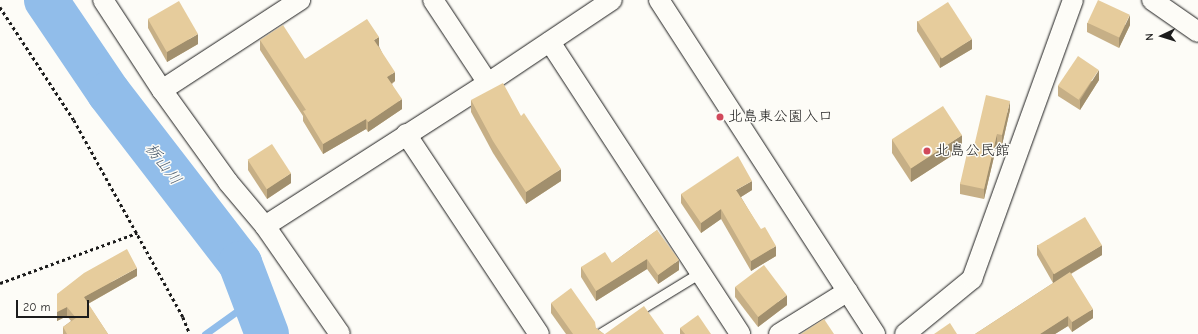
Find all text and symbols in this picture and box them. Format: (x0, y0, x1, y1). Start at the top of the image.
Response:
north arrow (1142, 16, 1182, 56)
text: N (1143, 33, 1156, 41)
place label: 北島東公園入口 (728, 108, 833, 126)
marker: 北島東公園入口 (715, 112, 725, 122)
water label: 栃山川 (141, 139, 185, 189)
place label: 北島公民館 (935, 142, 1010, 160)
marker: 北島公民館 (922, 146, 932, 156)
scale bar (18, 292, 91, 318)
text: 20 m (23, 300, 51, 314)

